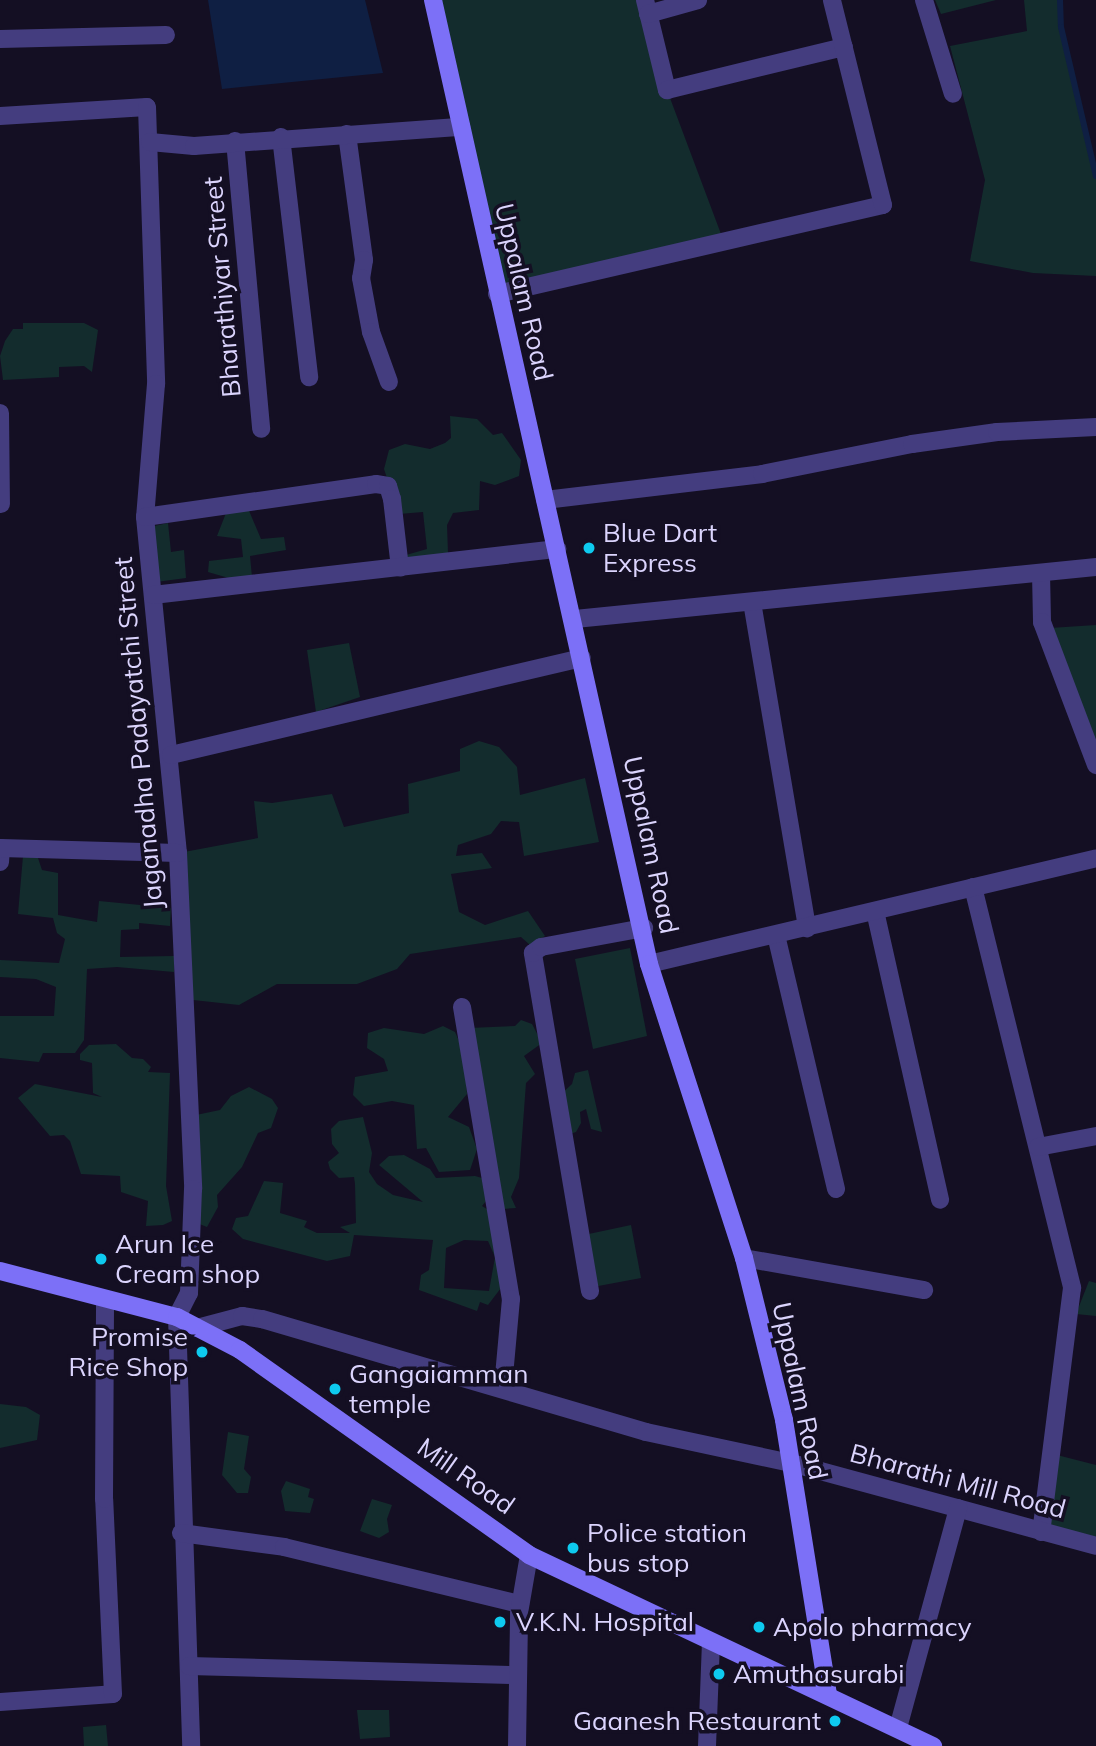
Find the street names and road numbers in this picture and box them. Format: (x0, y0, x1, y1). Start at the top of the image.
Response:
street label: Bharathiyar Street (197, 175, 247, 399)
street label: Uppalam Road (488, 200, 560, 384)
street label: Jaganadha Padayatchi Street (107, 556, 169, 910)
street label: Uppalam Road (617, 753, 685, 937)
street label: Uppalam Road (766, 1299, 834, 1483)
street label: Mill Road (411, 1431, 521, 1521)
street label: Bharathi Mill Road (847, 1437, 1069, 1525)

